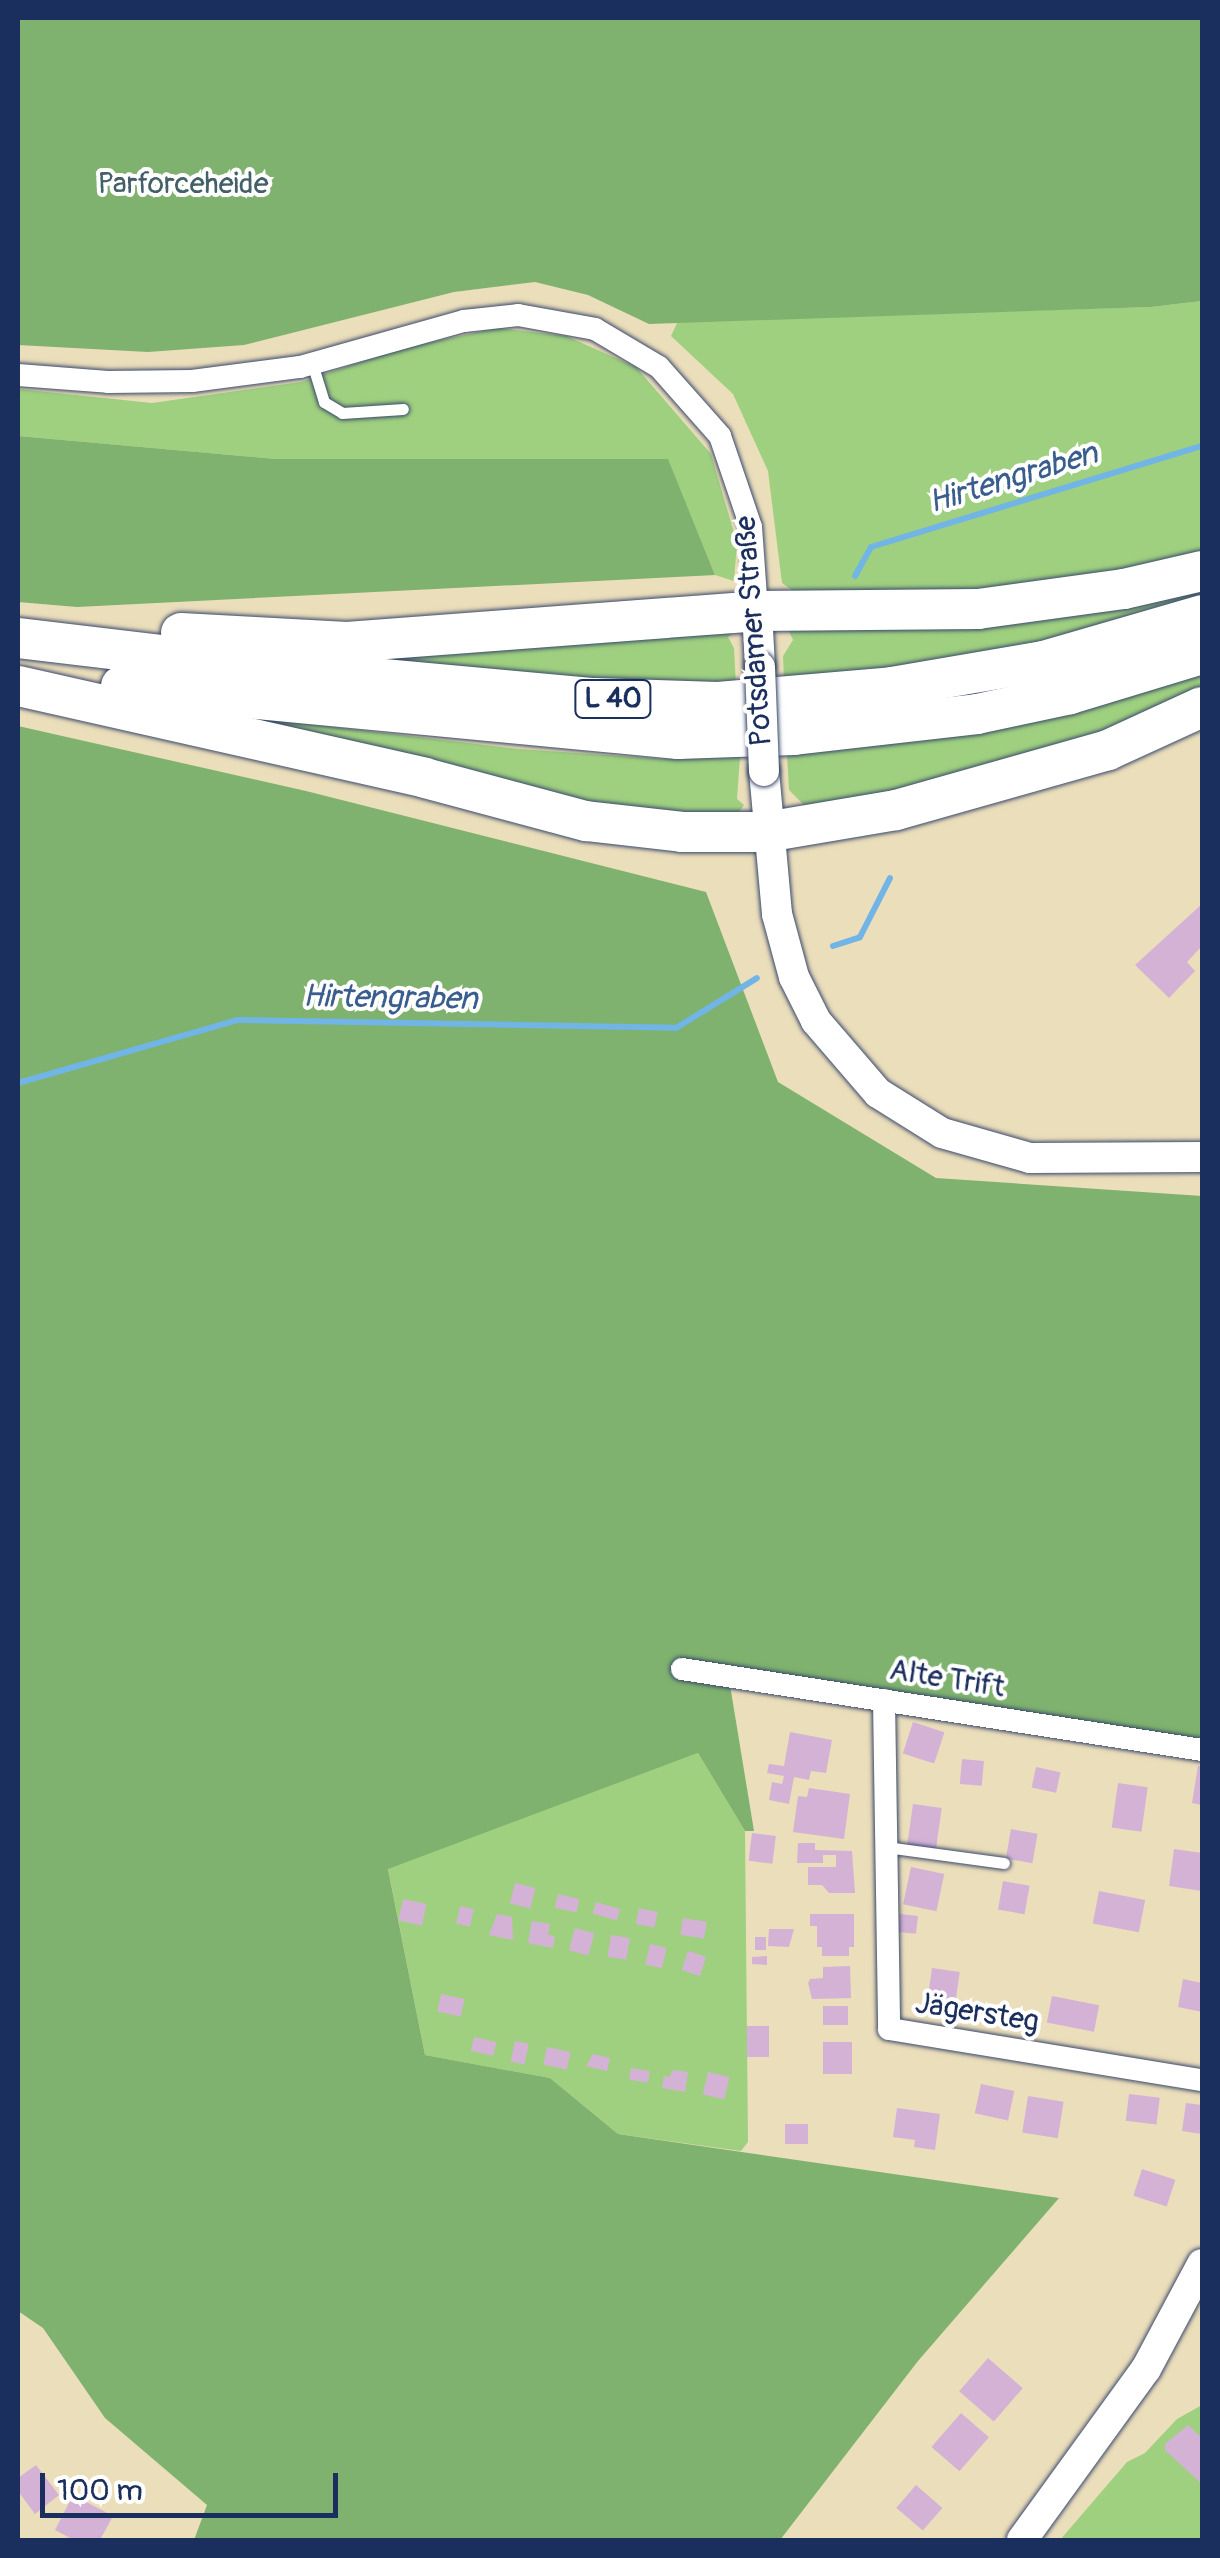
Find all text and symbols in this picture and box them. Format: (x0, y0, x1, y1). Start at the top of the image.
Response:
park label: Parforceheide (97, 166, 269, 202)
water label: Hirtengraben (924, 434, 1102, 522)
street label: Potsdamer Straße (728, 515, 780, 747)
road number: L 40 (573, 676, 653, 722)
water label: Hirtengraben (302, 977, 478, 1019)
street label: Alte Trift (887, 1652, 1007, 1706)
street label: Jägersteg (913, 1985, 1041, 2041)
scale bar (45, 2453, 342, 2515)
text: 100 m (57, 2472, 143, 2509)

